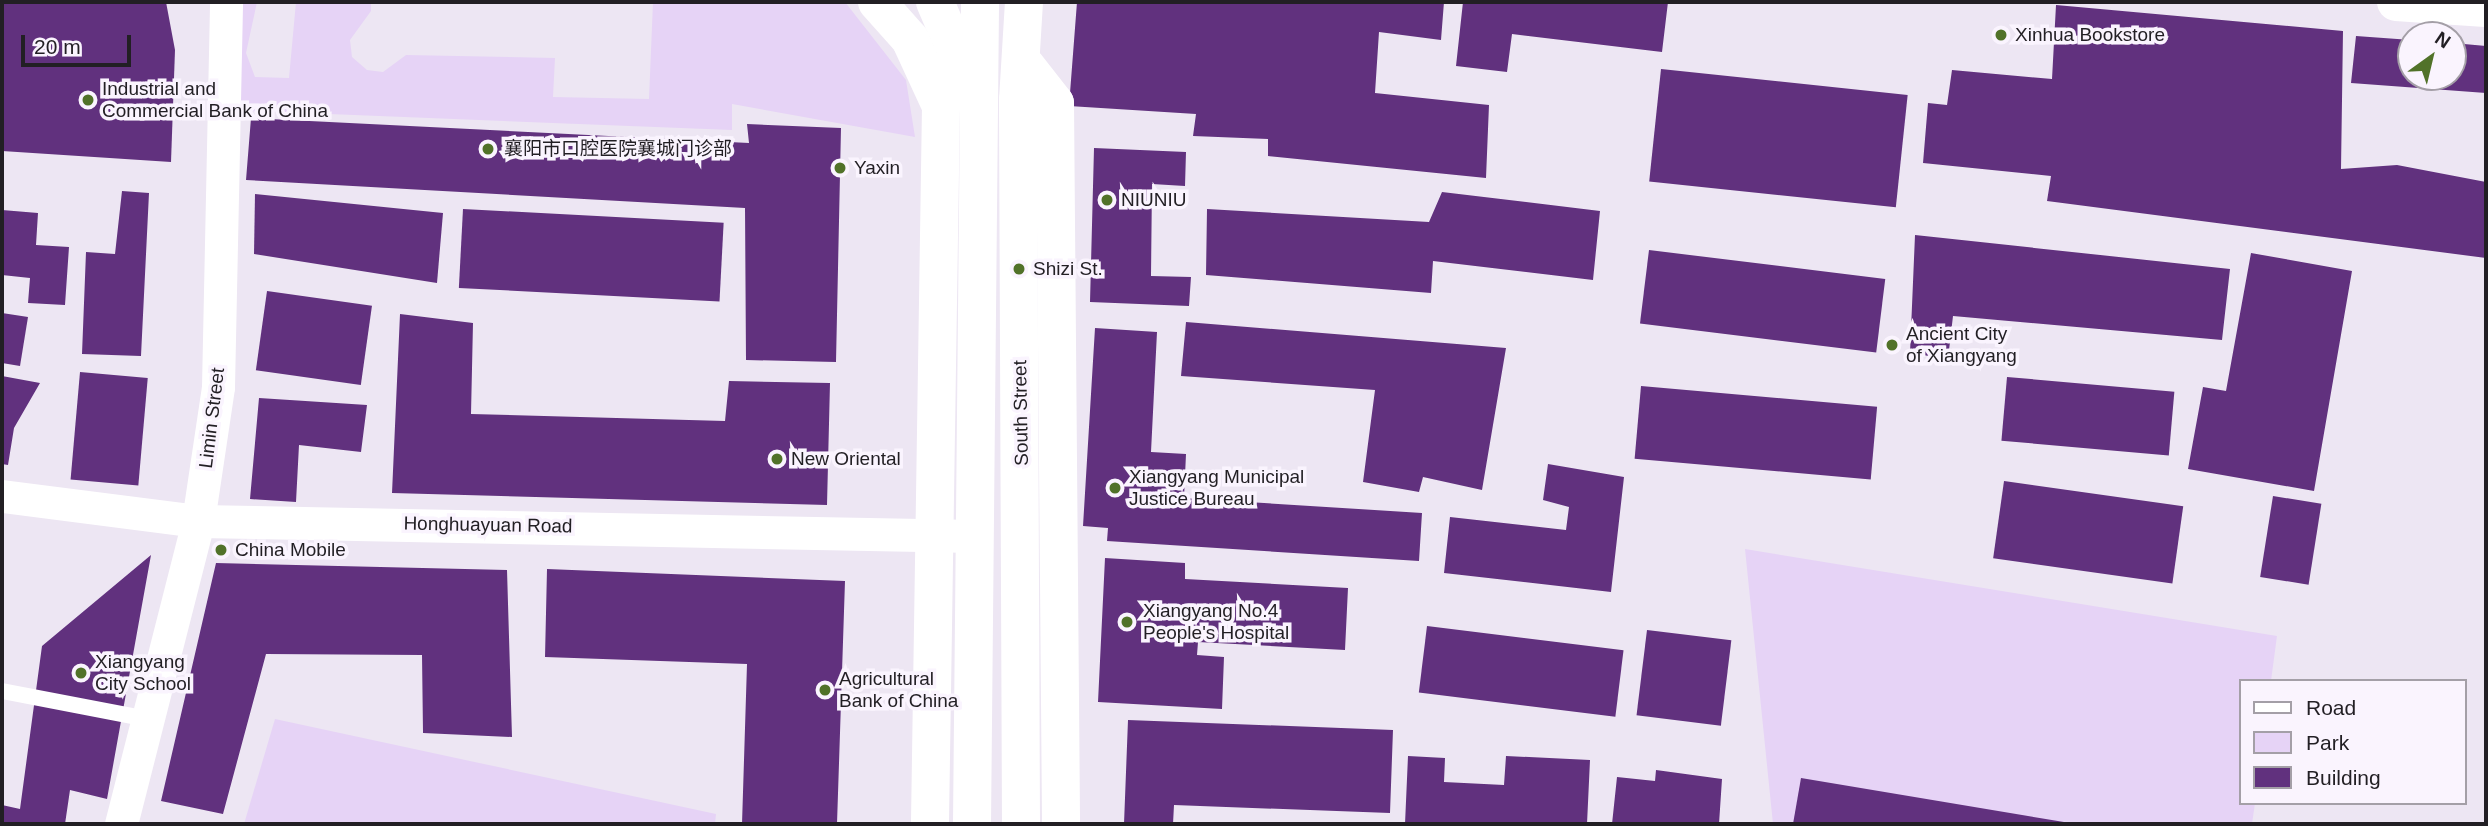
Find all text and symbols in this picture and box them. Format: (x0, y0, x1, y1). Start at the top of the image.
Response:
scale bar (24, 21, 135, 65)
north arrow (2397, 21, 2467, 91)
place label: Xinhua Bookstore (2015, 24, 2165, 46)
marker: Xinhua Bookstore (1993, 27, 2009, 43)
text: N (2431, 27, 2454, 52)
text: 20 m (34, 35, 81, 58)
place label: Industrial and Commercial Bank of China (102, 78, 328, 122)
marker: Industrial and Commercial Bank of China (80, 92, 96, 108)
place label: 襄阳市口腔医院襄城门诊部 (504, 138, 732, 160)
marker: 襄阳市口腔医院襄城门诊部 (478, 139, 498, 159)
place label: Yaxin (854, 157, 900, 179)
marker: Yaxin (832, 160, 848, 176)
place label: NIUNIU (1121, 189, 1186, 211)
marker: NIUNIU (1099, 192, 1115, 208)
place label: Shizi St. (1033, 258, 1103, 280)
marker: Shizi St. (1011, 261, 1027, 277)
place label: Ancient City of Xiangyang (1906, 323, 2017, 367)
marker: Ancient City of Xiangyang (1884, 337, 1900, 353)
street label: South Street (1009, 360, 1033, 466)
street label: Limin Street (195, 366, 229, 470)
place label: New Oriental (791, 448, 901, 470)
marker: New Oriental (769, 451, 785, 467)
place label: Xiangyang Municipal Justice Bureau (1129, 466, 1304, 510)
marker: Xiangyang Municipal Justice Bureau (1107, 480, 1123, 496)
street label: Honghuayuan Road (403, 512, 573, 538)
place label: China Mobile (235, 539, 346, 561)
marker: China Mobile (213, 542, 229, 558)
place label: Xiangyang No.4 People's Hospital (1143, 600, 1289, 644)
marker: Xiangyang No.4 People's Hospital (1117, 612, 1137, 632)
place label: Xiangyang City School (95, 651, 191, 695)
marker: Xiangyang City School (73, 665, 89, 681)
place label: Agricultural Bank of China (839, 668, 958, 712)
legend (2240, 679, 2467, 805)
marker: Agricultural Bank of China (817, 682, 833, 698)
text: Road (2306, 696, 2356, 719)
text: Park (2306, 731, 2349, 754)
text: Building (2306, 766, 2381, 789)

